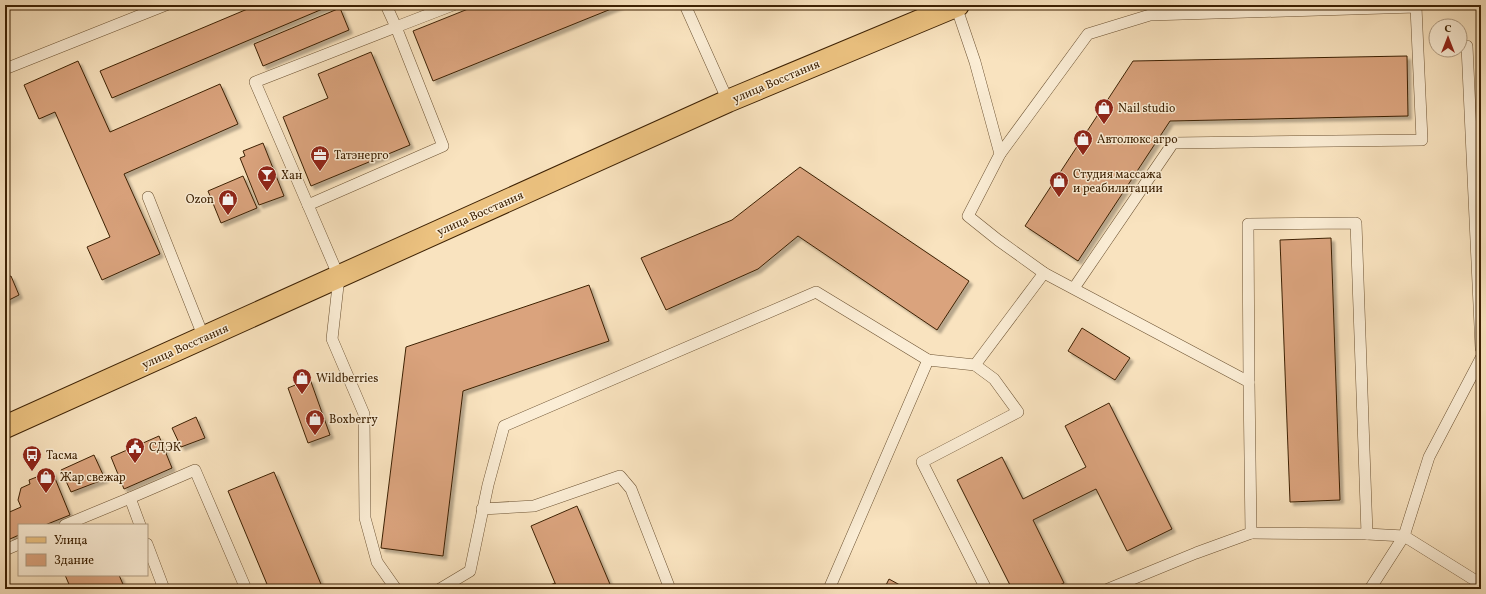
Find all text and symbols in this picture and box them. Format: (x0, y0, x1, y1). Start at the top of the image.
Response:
north arrow (1428, 18, 1468, 58)
text: С (1444, 22, 1452, 37)
street label: улица Восстания (730, 56, 822, 108)
shop icon: Nail studio (1093, 97, 1115, 125)
place label: Nail studio (1118, 101, 1175, 117)
shop icon: Автолюкс агро (1072, 128, 1094, 156)
place label: Автолюкс агро (1097, 132, 1178, 148)
office icon: Татэнерго (309, 144, 331, 172)
place label: Татэнерго (334, 148, 389, 164)
bar icon: Хан (256, 164, 278, 192)
place label: Студия массажа и реабилитации (1073, 167, 1163, 197)
place label: Хан (281, 168, 302, 184)
shop icon: Студия массажа и реабилитации (1048, 170, 1070, 198)
shop icon: Ozon (217, 188, 239, 216)
street label: улица Восстания (435, 188, 526, 240)
place label: Ozon (186, 192, 214, 208)
street label: улица Восстания (140, 321, 231, 373)
shop icon: Wildberries (291, 367, 313, 395)
place label: Wildberries (316, 371, 378, 387)
shop icon: Boxberry (304, 408, 326, 436)
place label: Boxberry (329, 412, 378, 428)
public building icon: СДЭК (124, 436, 146, 464)
place label: СДЭК (149, 440, 181, 456)
bus stop icon: Тасма (21, 444, 43, 472)
place label: Тасма (46, 448, 78, 464)
shop icon: Жар свежар (35, 466, 57, 494)
place label: Жар свежар (60, 470, 126, 486)
legend (18, 524, 148, 576)
text: Улица (54, 533, 87, 549)
text: Здание (54, 553, 94, 569)

